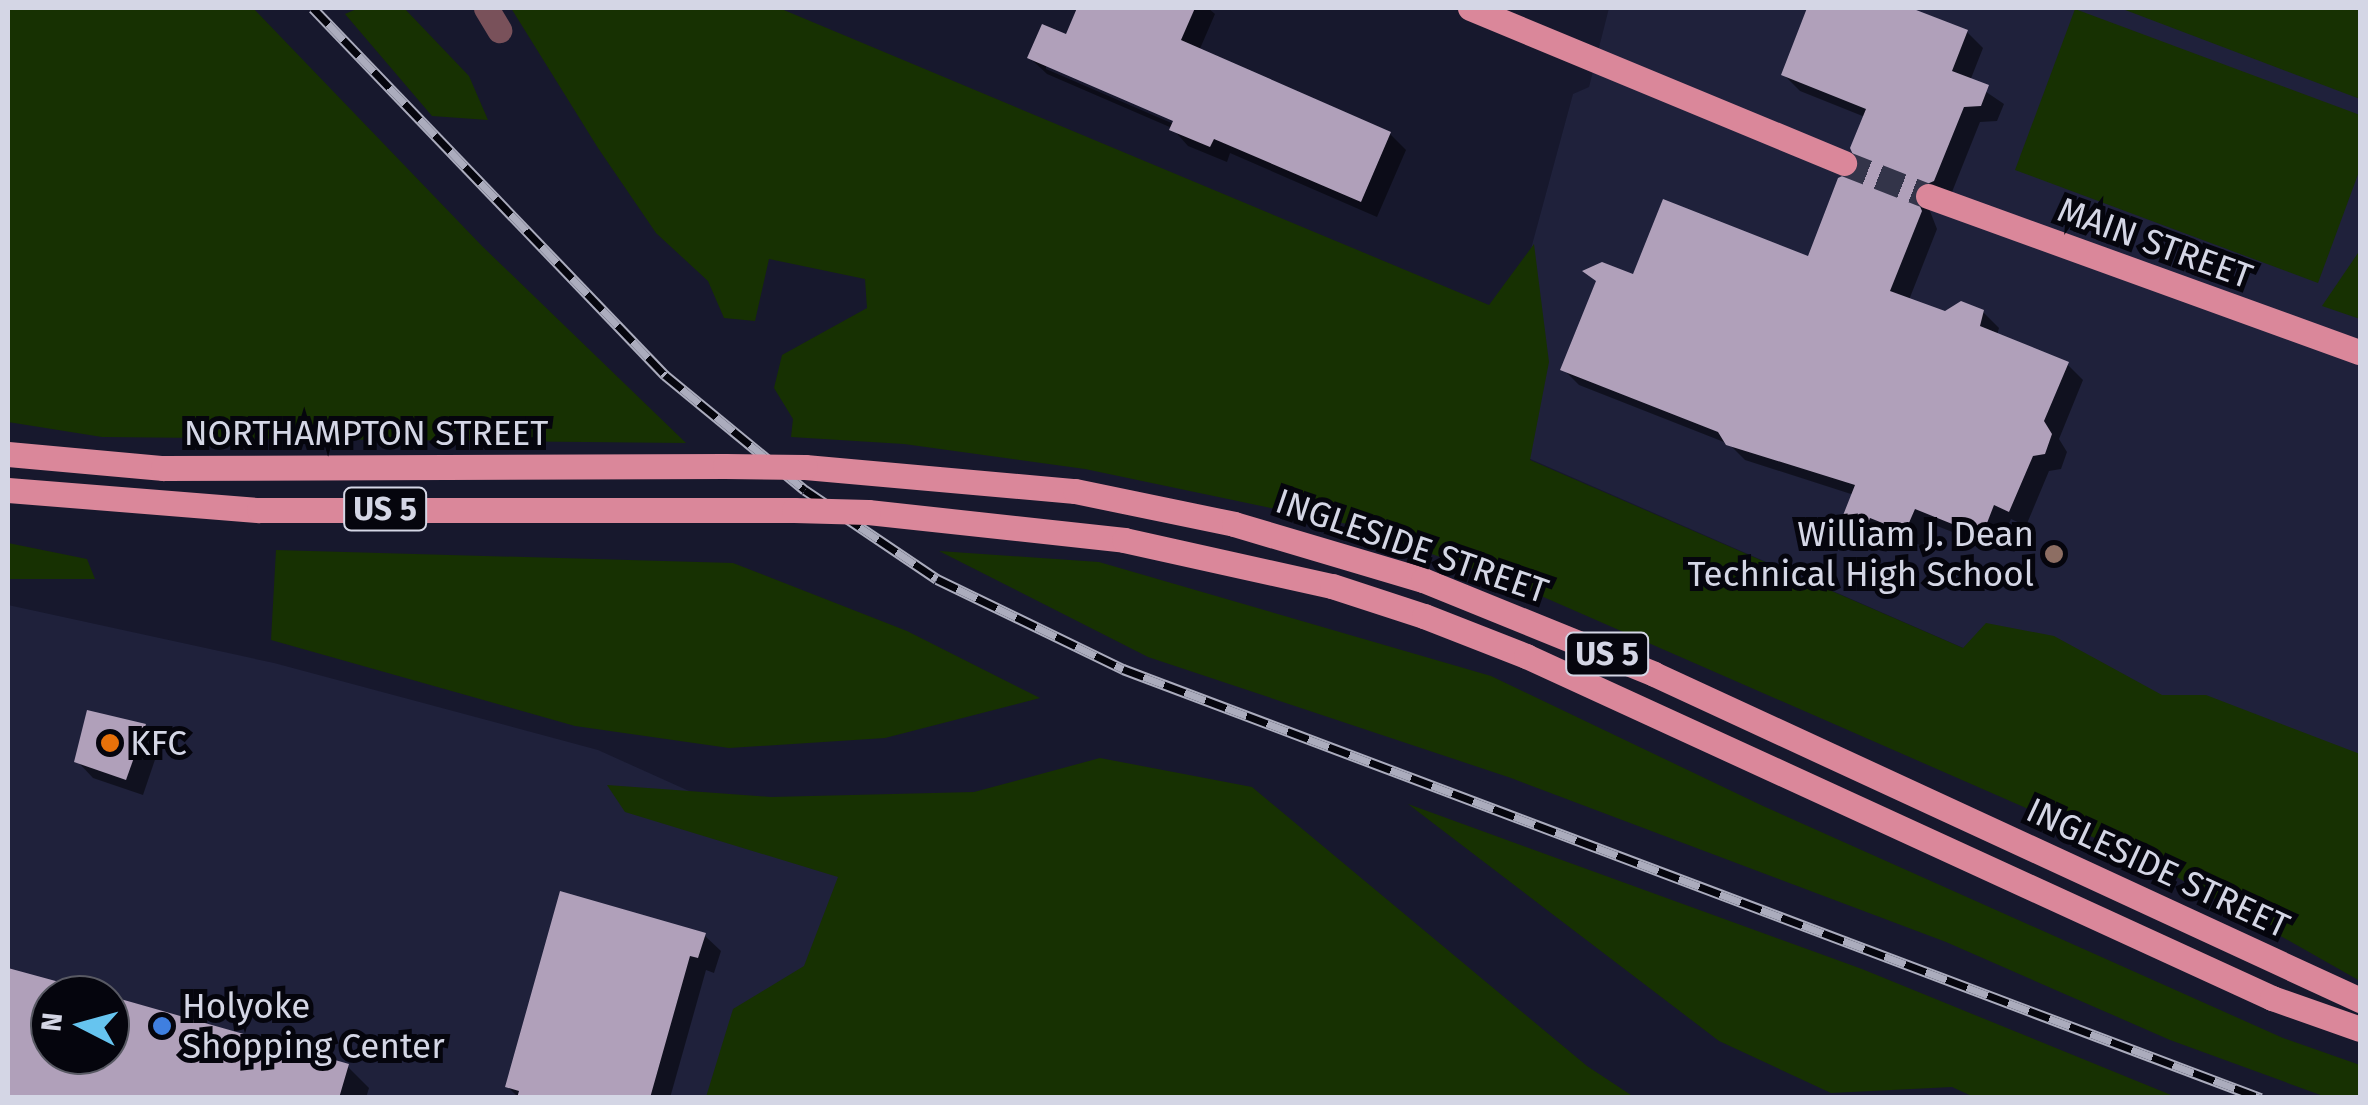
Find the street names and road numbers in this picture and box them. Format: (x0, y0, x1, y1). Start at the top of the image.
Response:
street label: MAIN STREET (2052, 188, 2258, 298)
street label: NORTHAMPTON STREET (184, 412, 548, 454)
street label: INGLESIDE STREET (1270, 480, 1554, 612)
road number: US 5 (342, 482, 428, 536)
road number: US 5 (1564, 627, 1650, 681)
street label: INGLESIDE STREET (2020, 789, 2296, 947)

